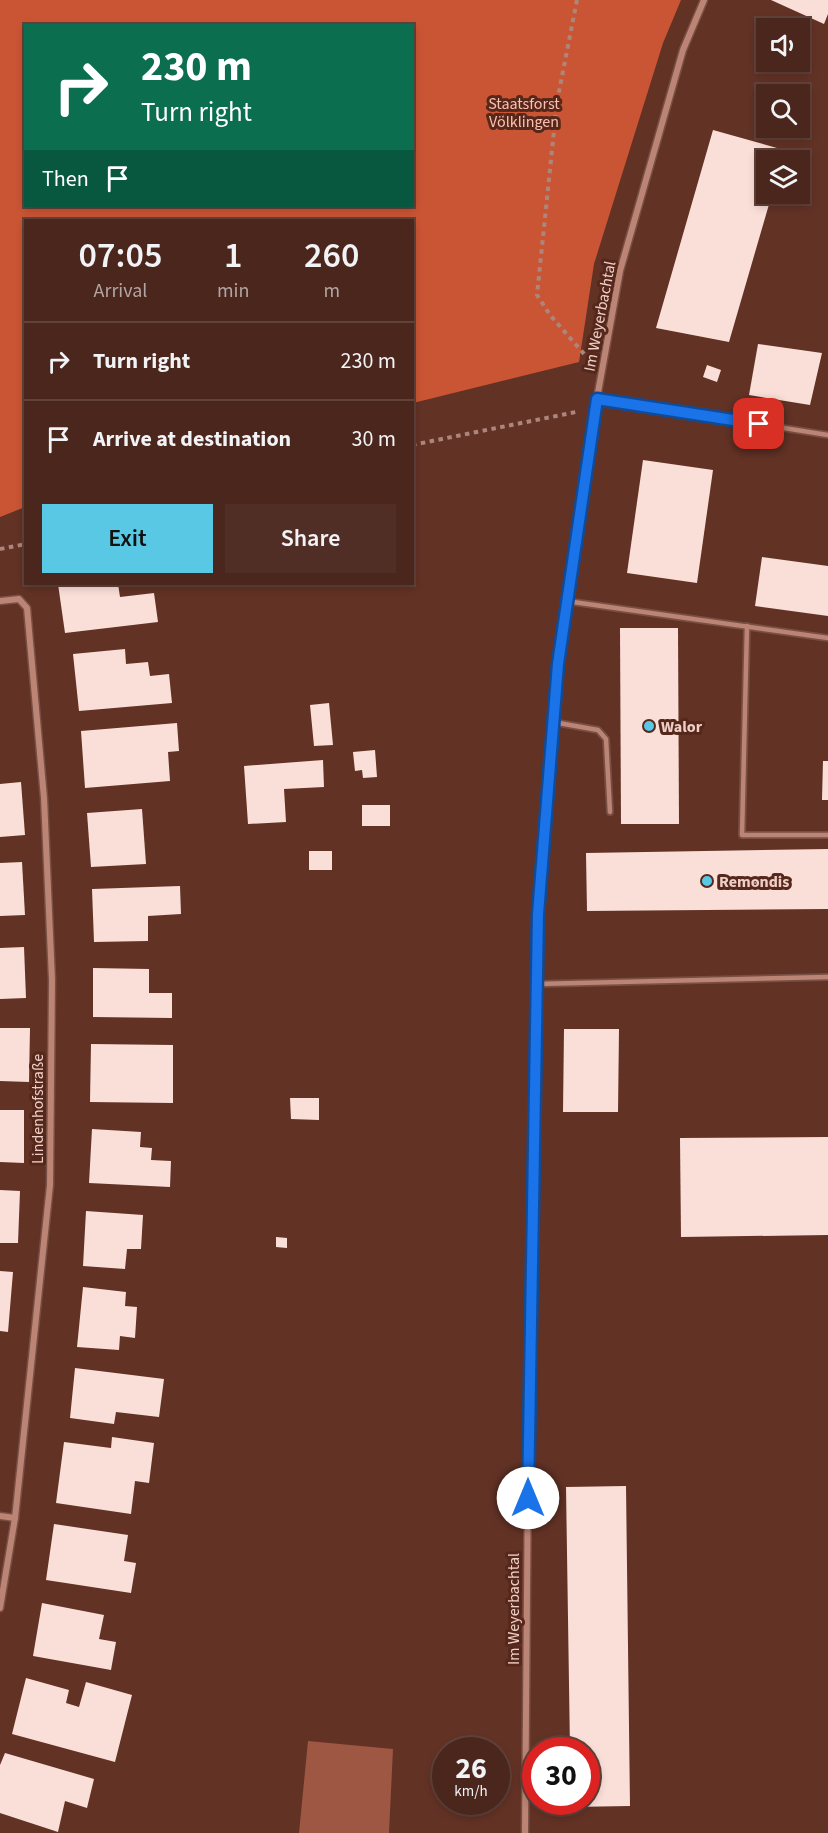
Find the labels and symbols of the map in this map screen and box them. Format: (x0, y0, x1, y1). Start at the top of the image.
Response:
park label: Staatsforst Völklingen (488, 93, 560, 133)
street label: Im Weyerbachtal (578, 259, 621, 373)
pin (733, 398, 784, 449)
place label: Walor (661, 716, 703, 738)
marker: Walor (642, 719, 656, 733)
place label: Remondis (719, 871, 789, 893)
marker: Remondis (700, 874, 714, 888)
street label: Lindenhofstraße (27, 1054, 49, 1164)
position arrow (496, 1466, 560, 1530)
street label: Im Weyerbachtal (503, 1553, 525, 1665)
speed limit sign: 30 (522, 1737, 600, 1815)

